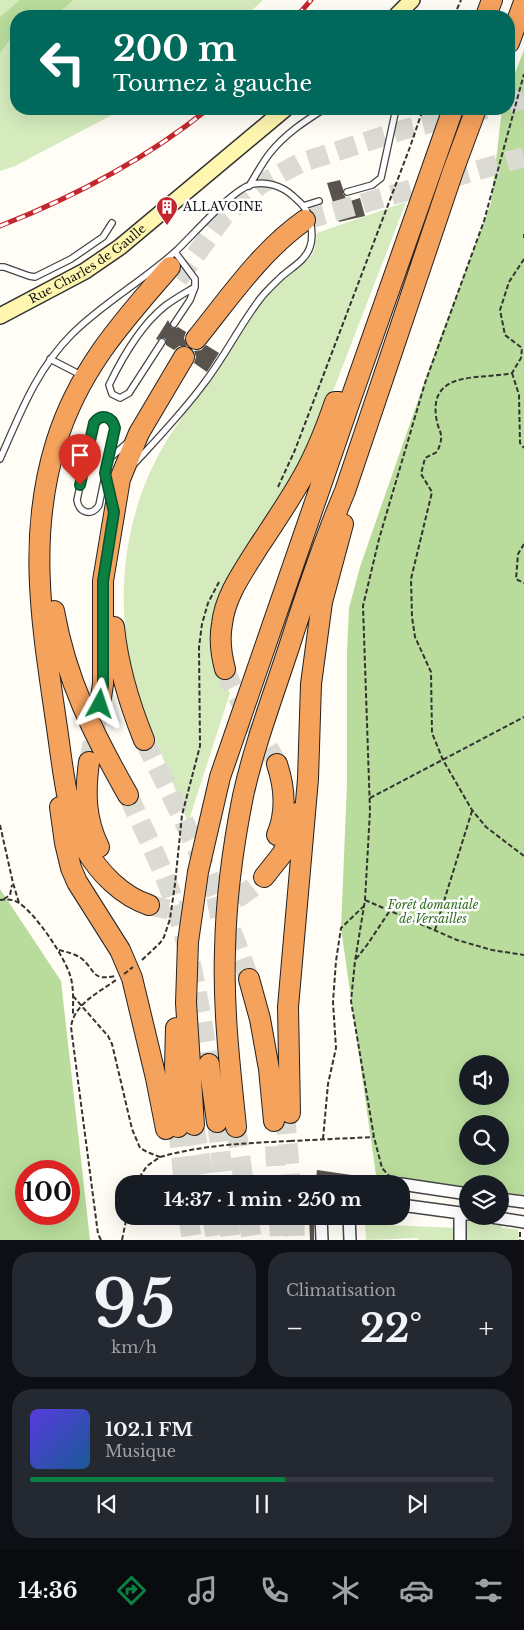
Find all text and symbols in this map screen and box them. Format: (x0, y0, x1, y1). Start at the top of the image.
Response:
text: 200 m (113, 27, 237, 70)
icon: left (30, 30, 95, 95)
text: Tournez à gauche (113, 70, 312, 97)
building icon: ALLAVOINE (155, 195, 179, 226)
place label: ALLAVOINE (182, 199, 263, 214)
street label: Rue Charles de Gaulle (26, 221, 149, 306)
pin (59, 434, 101, 485)
icon: arrive (66, 441, 94, 469)
position arrow (73, 677, 125, 729)
park label: Forêt domaniale de Versailles (387, 897, 479, 926)
map controls (459, 1055, 509, 1225)
button: sound (459, 1055, 509, 1105)
button: search (459, 1115, 509, 1165)
speed limit sign: 100 (15, 1160, 80, 1225)
button: layers (459, 1175, 509, 1225)
text: 14:37 · 1 min · 250 m (163, 1188, 362, 1211)
text: 95 (93, 1264, 175, 1345)
text: Climatisation (286, 1280, 396, 1300)
text: 22° (360, 1305, 422, 1352)
text: − (286, 1311, 304, 1346)
text: + (479, 1311, 494, 1346)
text: km/h (111, 1337, 157, 1357)
text: 102.1 FM (105, 1418, 193, 1441)
text: Musique (105, 1441, 176, 1461)
icon: previous (93, 1490, 121, 1518)
icon: pause (248, 1490, 276, 1518)
icon: next (403, 1490, 431, 1518)
icon: directions (114, 1573, 149, 1608)
icon: music (185, 1573, 220, 1608)
icon: phone (257, 1573, 292, 1608)
icon: climate (328, 1573, 363, 1608)
icon: car (399, 1573, 434, 1608)
icon: filters (471, 1573, 506, 1608)
text: 14:36 (18, 1577, 77, 1604)

